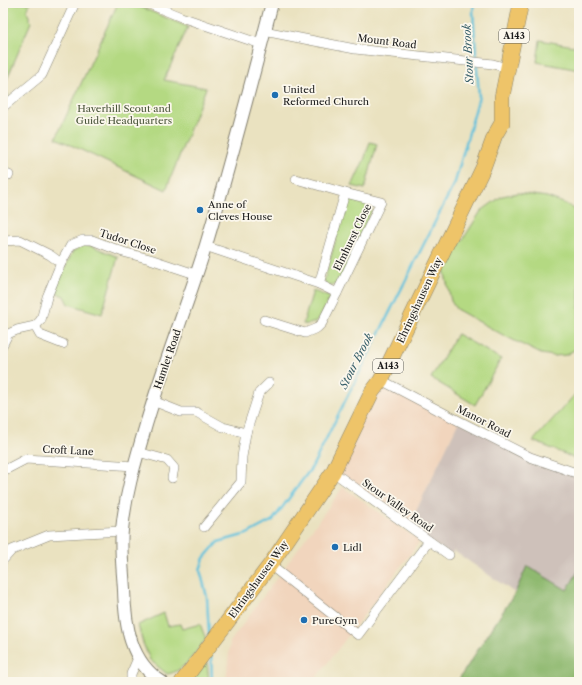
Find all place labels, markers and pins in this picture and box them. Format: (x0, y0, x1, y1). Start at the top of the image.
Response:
place label: United Reformed Church (283, 83, 370, 108)
marker: United Reformed Church (270, 90, 280, 100)
place label: Anne of Cleves House (207, 198, 273, 223)
marker: Anne of Cleves House (195, 205, 205, 215)
place label: Lidl (343, 541, 362, 554)
marker: Lidl (330, 542, 340, 552)
place label: PureGym (312, 614, 358, 627)
marker: PureGym (299, 615, 309, 625)

